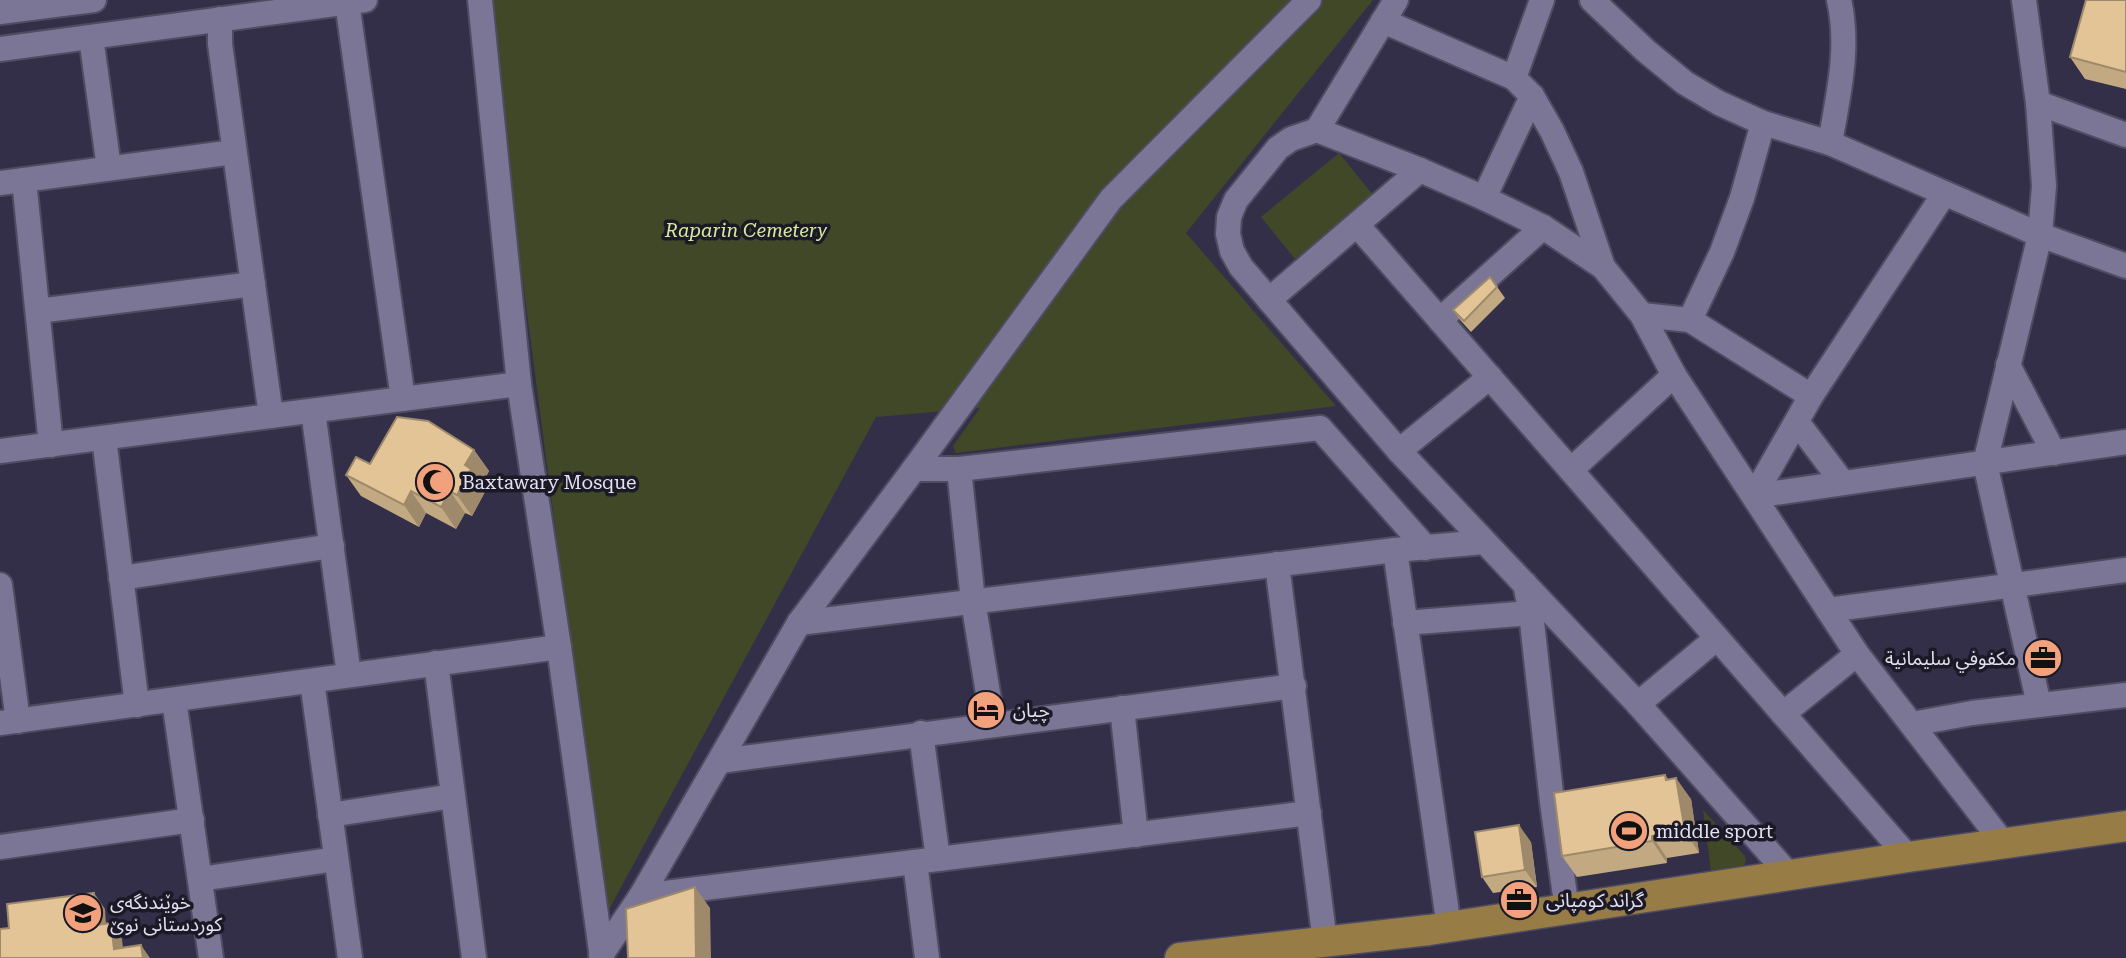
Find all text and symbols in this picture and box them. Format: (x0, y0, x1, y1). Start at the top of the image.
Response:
park label: Raparin Cemetery (664, 219, 827, 242)
mosque icon: Baxtawary Mosque (414, 461, 456, 503)
place label: Baxtawary Mosque (462, 471, 636, 494)
office icon: مكفوفي سليمانية (2022, 637, 2064, 679)
place label: مكفوفي سليمانية (1885, 647, 2016, 673)
hotel icon: چيان (965, 689, 1007, 731)
place label: چيان (1013, 699, 1050, 723)
sports icon: middle sport (1608, 810, 1650, 852)
place label: middle sport (1656, 820, 1773, 843)
office icon: گراند كومپانى (1498, 879, 1540, 921)
place label: گراند كومپانى (1546, 889, 1645, 913)
place label: خوێندنگەی کوردستانی نوێ (110, 891, 223, 936)
school or university icon: خوێندنگەی کوردستانی نوێ (62, 892, 104, 934)

